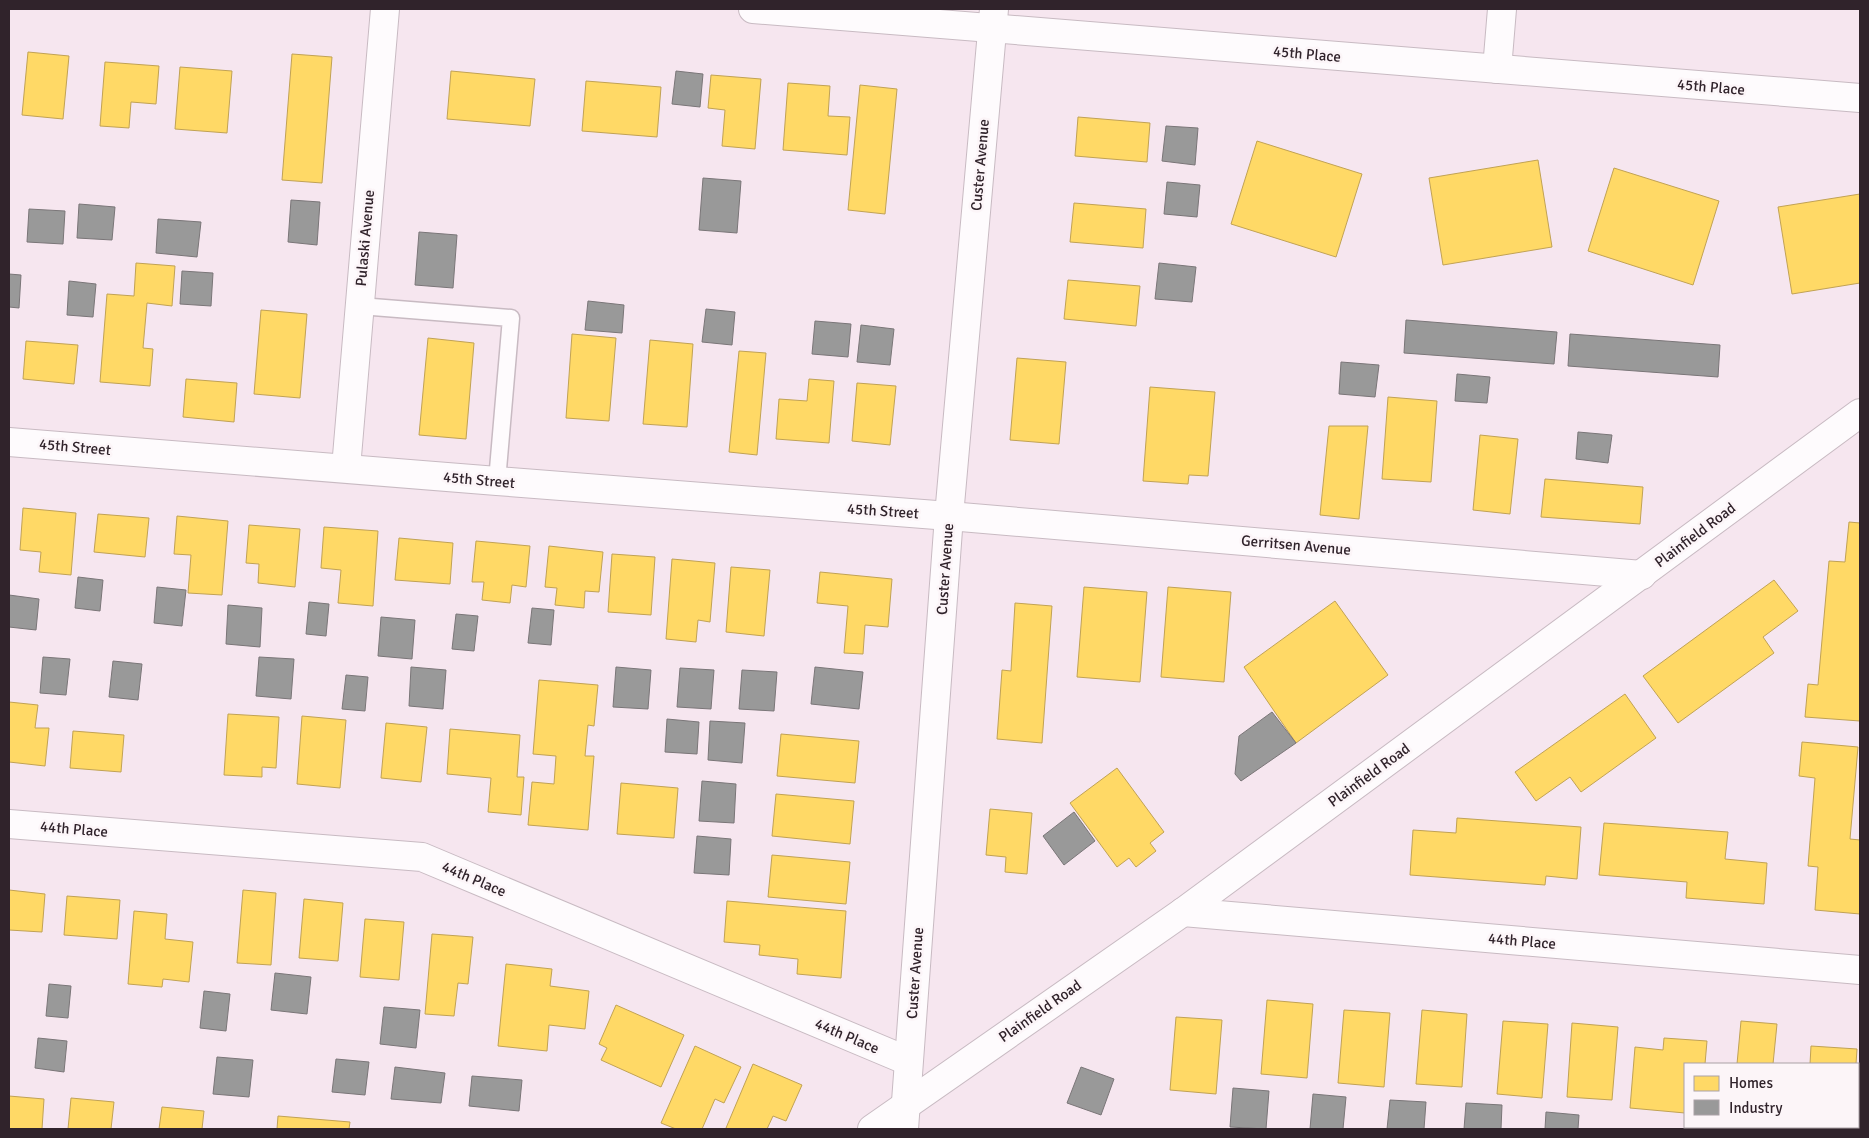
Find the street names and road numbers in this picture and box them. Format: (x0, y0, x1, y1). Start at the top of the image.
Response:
street label: 45th Place (1272, 42, 1342, 66)
street label: 45th Place (1676, 75, 1746, 99)
street label: Custer Avenue (967, 118, 993, 212)
street label: Pulaski Avenue (352, 189, 378, 287)
street label: 45th Street (38, 435, 112, 459)
street label: 45th Street (442, 468, 516, 492)
street label: Plainfield Road (1651, 499, 1739, 571)
street label: 45th Street (846, 500, 920, 522)
street label: Custer Avenue (933, 522, 957, 616)
street label: Gerritsen Avenue (1240, 531, 1352, 559)
street label: Plainfield Road (1325, 739, 1413, 811)
street label: 44th Place (39, 817, 109, 841)
street label: 44th Place (439, 857, 509, 901)
street label: Custer Avenue (903, 926, 927, 1020)
street label: 44th Place (1487, 929, 1557, 953)
street label: Plainfield Road (995, 976, 1085, 1046)
street label: 44th Place (812, 1014, 882, 1058)

